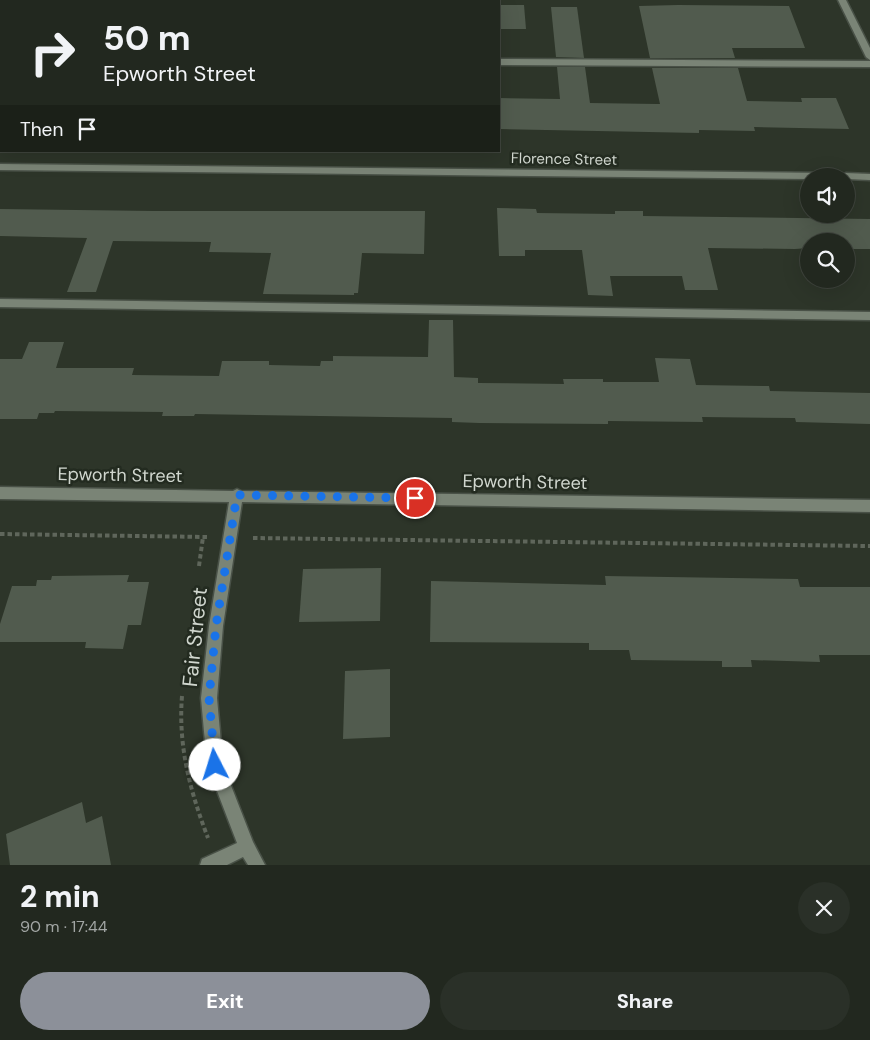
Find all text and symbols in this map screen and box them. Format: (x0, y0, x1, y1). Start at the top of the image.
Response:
text: 50 m (103, 15, 191, 61)
icon: right (20, 20, 85, 85)
text: Epworth Street (103, 59, 256, 88)
icon: arrive (73, 115, 101, 143)
text: Then (20, 117, 63, 142)
street label: Florence Street (511, 148, 617, 170)
map controls (800, 168, 855, 288)
button: sound (800, 168, 855, 223)
button: search (800, 233, 855, 288)
street label: Epworth Street (57, 462, 183, 488)
street label: Epworth Street (462, 469, 588, 495)
pin (394, 477, 436, 519)
icon: arrive (401, 484, 429, 512)
street label: Fair Street (176, 586, 214, 688)
position arrow (188, 738, 240, 790)
text: 2 min (20, 877, 100, 916)
button: close (798, 882, 850, 934)
text: 90 m · 17:44 (20, 916, 107, 937)
button: Exit (20, 972, 430, 1030)
button: Share (440, 972, 850, 1030)

